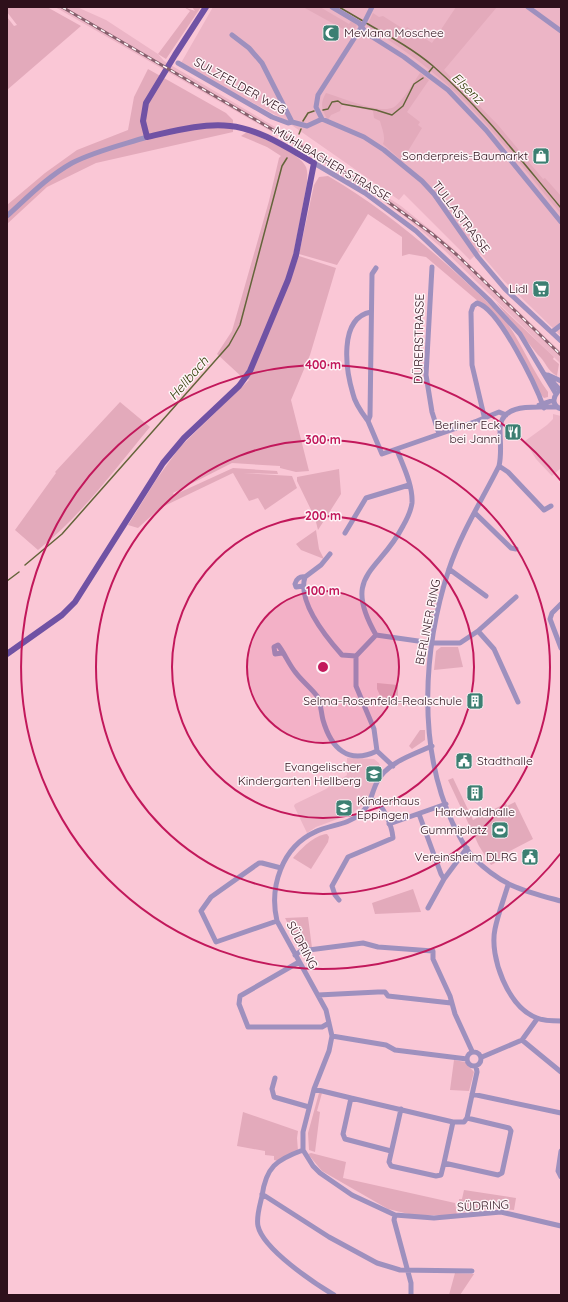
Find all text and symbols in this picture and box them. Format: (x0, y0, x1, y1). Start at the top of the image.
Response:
mosque icon: Mevlana Moschee (321, 23, 341, 43)
place label: Mevlana Moschee (344, 25, 444, 40)
street label: SULZFELDER WEG (192, 54, 289, 117)
water label: Elsenz (449, 69, 488, 108)
street label: MÜHLBACHER STRASSE (271, 123, 394, 205)
shop icon: Sonderpreis-Baumarkt (531, 146, 551, 166)
place label: Sonderpreis-Baumarkt (402, 148, 528, 163)
street label: TULLASTRASSE (429, 178, 494, 256)
supermarket icon: Lidl (531, 279, 551, 299)
place label: Lidl (509, 281, 528, 296)
street label: DÜRERSTRASSE (410, 294, 427, 384)
water label: Hellbach (165, 352, 212, 403)
text: 400 m (305, 357, 341, 372)
place label: Berliner Eck bei Janni (434, 417, 500, 446)
restaurant icon: Berliner Eck bei Janni (503, 422, 523, 442)
text: 300 m (305, 432, 341, 447)
text: 200 m (305, 508, 341, 523)
street label: BERLINER RING (412, 578, 443, 666)
text: 100 m (306, 583, 340, 598)
centre of rings (316, 660, 330, 674)
building icon: Selma-Rosenfeld-Realschule (465, 691, 485, 711)
place label: Selma-Rosenfeld-Realschule (303, 693, 462, 708)
public building icon: Stadthalle (454, 751, 474, 771)
place label: Stadthalle (477, 753, 533, 768)
place label: Evangelischer Kindergarten Hellberg (238, 759, 361, 788)
school or university icon: Evangelischer Kindergarten Hellberg (364, 764, 384, 784)
building icon: Hardwaldhalle (465, 783, 485, 803)
place label: Kinderhaus Eppingen (357, 793, 420, 822)
school or university icon: Kinderhaus Eppingen (334, 798, 354, 818)
place label: Hardwaldhalle (435, 804, 515, 819)
sports icon: Gummiplatz (490, 820, 510, 840)
place label: Gummiplatz (420, 822, 487, 837)
public building icon: Vereinsheim DLRG (520, 847, 540, 867)
place label: Vereinsheim DLRG (415, 849, 517, 864)
street label: SÜDRING (284, 918, 321, 971)
street label: SÜDRING (457, 1197, 509, 1214)

